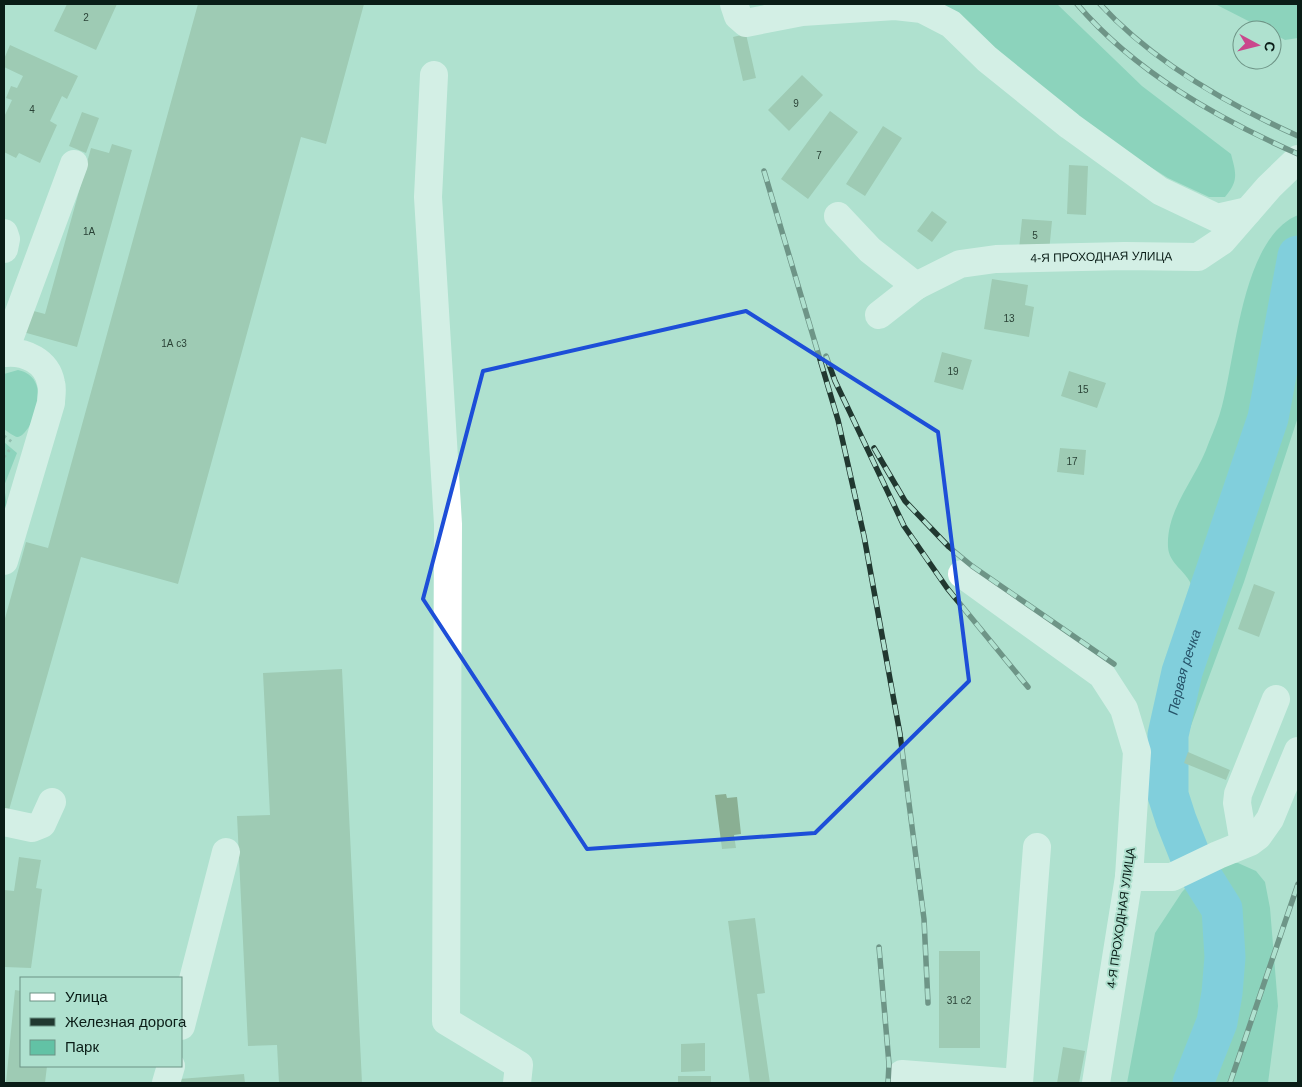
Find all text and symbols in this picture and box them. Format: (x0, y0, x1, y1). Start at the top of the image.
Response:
house number: 2 (83, 12, 89, 23)
north arrow (1232, 20, 1282, 70)
text: С (1261, 41, 1278, 53)
house number: 9 (793, 98, 799, 109)
house number: 4 (29, 104, 35, 115)
house number: 7 (816, 150, 822, 161)
house number: 1А (83, 226, 95, 237)
house number: 5 (1032, 230, 1038, 241)
street label: 4-Я ПРОХОДНАЯ УЛИЦА (1030, 249, 1173, 265)
house number: 13 (1003, 313, 1015, 324)
house number: 1А с3 (161, 338, 187, 349)
house number: 19 (947, 366, 959, 377)
house number: 15 (1077, 384, 1089, 395)
house number: 17 (1066, 456, 1078, 467)
water label: Первая речка (1165, 627, 1204, 716)
street label: 4-Я ПРОХОДНАЯ УЛИЦА (1104, 847, 1138, 989)
legend (20, 977, 182, 1067)
text: Улица (65, 988, 108, 1005)
house number: 31 с2 (947, 995, 972, 1006)
text: Железная дорога (65, 1013, 187, 1030)
text: Парк (65, 1038, 99, 1055)

